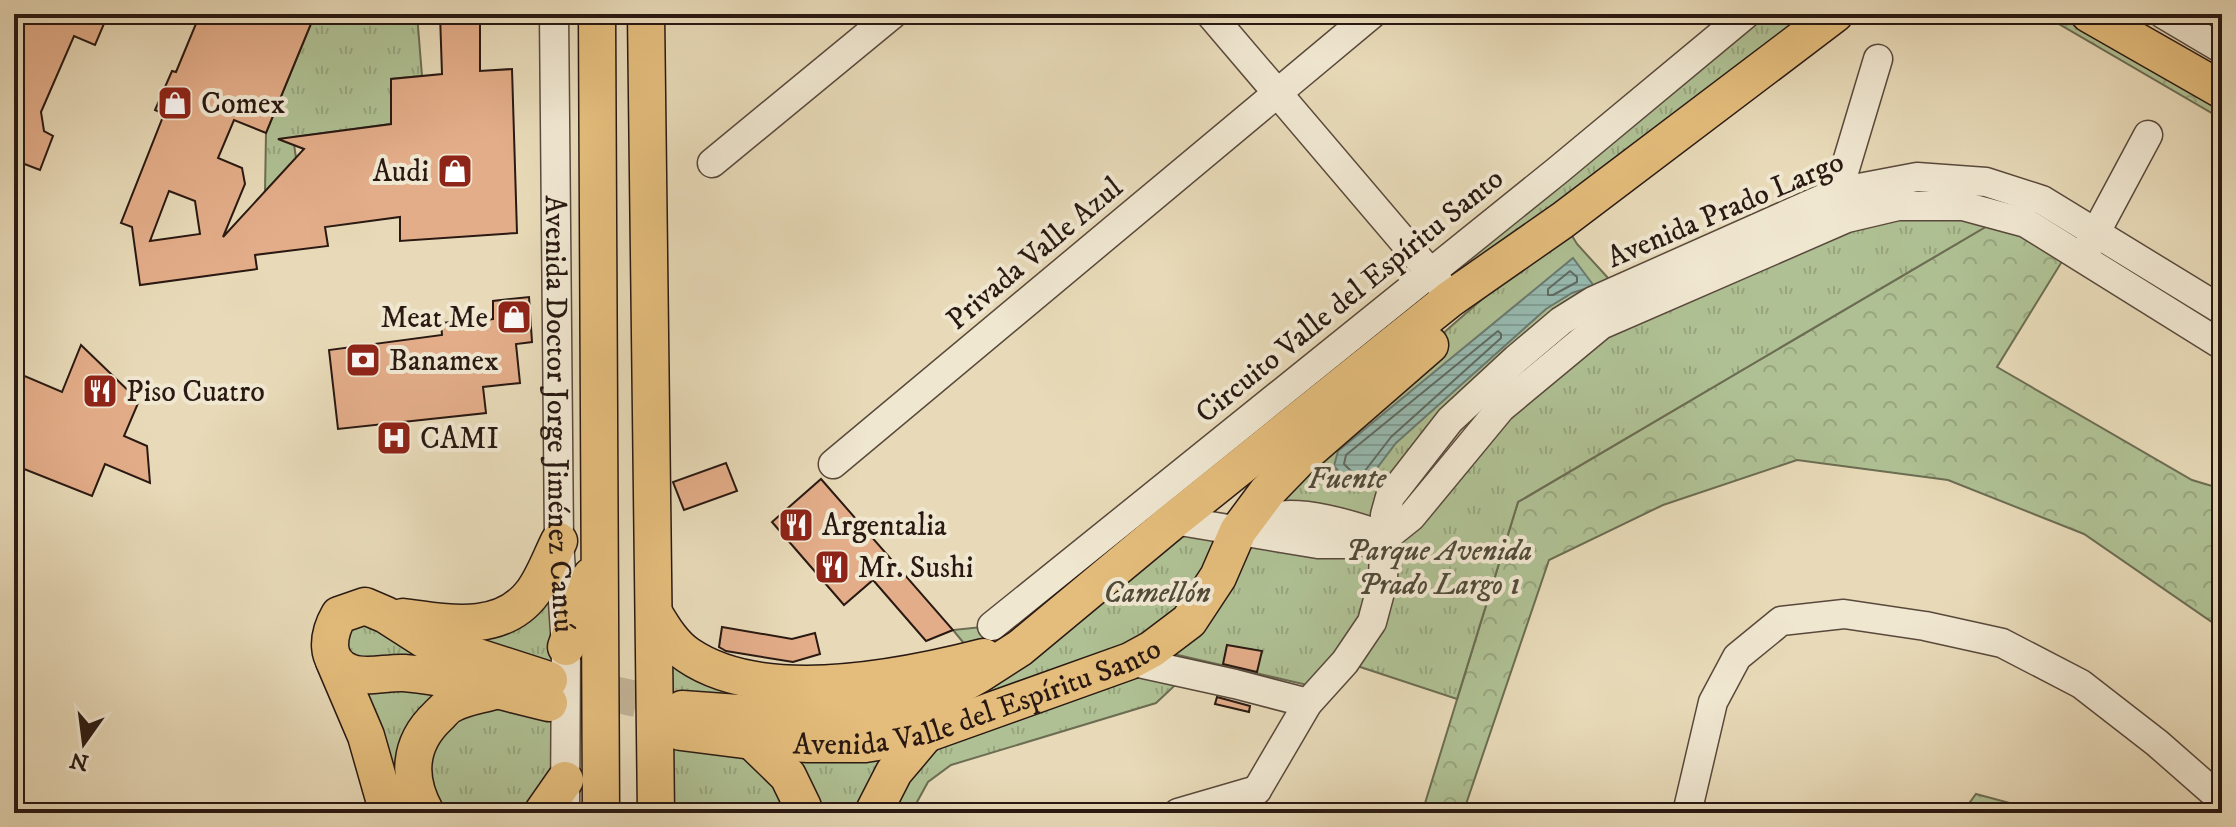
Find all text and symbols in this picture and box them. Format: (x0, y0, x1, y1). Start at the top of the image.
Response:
shop icon: Comex (156, 84, 194, 122)
place label: Comex (201, 86, 285, 123)
street label: Avenida Prado Largo (1602, 144, 1850, 277)
shop icon: Audi (436, 152, 474, 190)
place label: Audi (373, 154, 429, 191)
street label: Circuito Valle del Espíritu Santo (1189, 161, 1511, 432)
street label: Privada Valle Azul (939, 170, 1131, 339)
street label: Avenida Doctor Jorge Jiménez Cantú (536, 195, 582, 634)
shop icon: Meat Me (495, 298, 533, 336)
place label: Meat Me (380, 300, 488, 337)
bank icon: Banamex (344, 341, 382, 379)
place label: Banamex (389, 343, 499, 380)
restaurant icon: Piso Cuatro (81, 372, 119, 410)
place label: Piso Cuatro (126, 374, 265, 411)
hospital icon: CAMI (375, 419, 413, 457)
place label: CAMI (420, 421, 499, 458)
park label: Fuente (1308, 461, 1387, 498)
restaurant icon: Argentalia (777, 506, 815, 544)
place label: Argentalia (822, 508, 947, 545)
park label: Parque Avenida Prado Largo 1 (1346, 533, 1532, 604)
restaurant icon: Mr. Sushi (813, 548, 851, 586)
place label: Mr. Sushi (858, 550, 973, 587)
park label: Camellón (1103, 575, 1211, 612)
street label: Avenida Valle del Espíritu Santo (792, 631, 1168, 764)
north arrow (44, 703, 124, 783)
text: N (67, 746, 92, 776)

